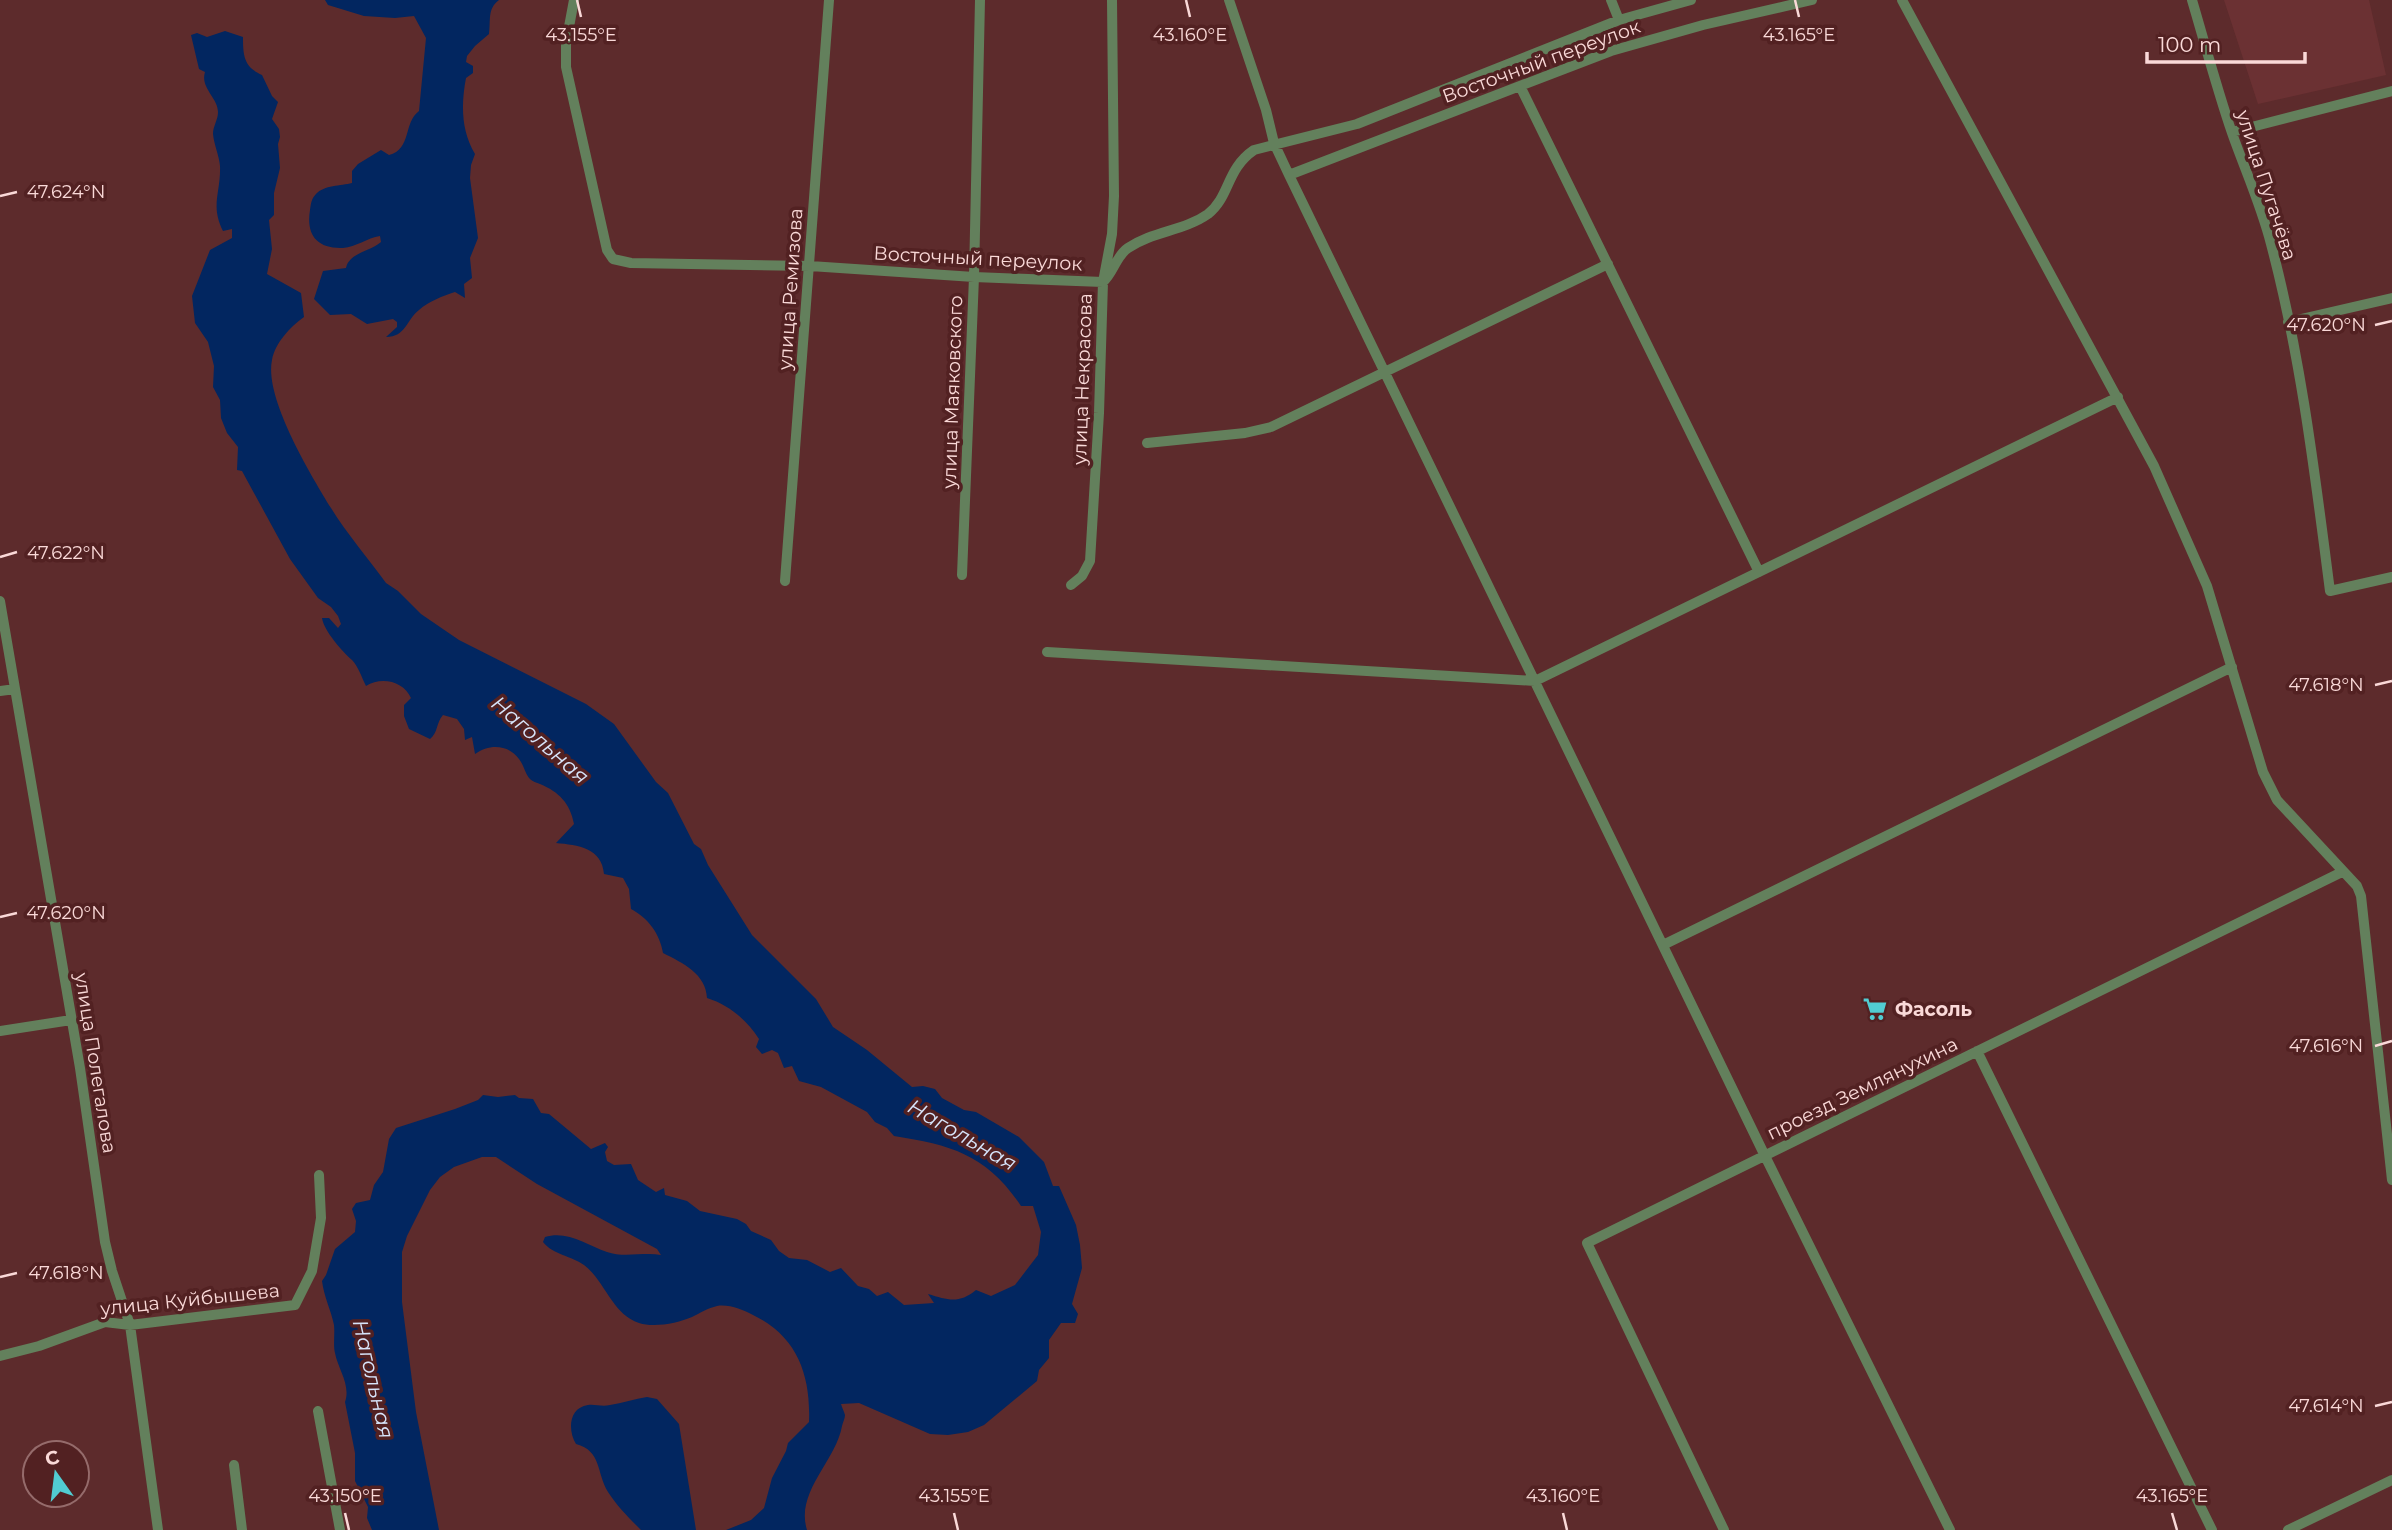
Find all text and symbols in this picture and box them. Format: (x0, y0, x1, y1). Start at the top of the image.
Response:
street label: Восточный переулок (1439, 15, 1643, 108)
scale bar (2147, 21, 2304, 65)
text: 43.155°E (545, 24, 617, 46)
text: 43.160°E (1153, 24, 1227, 46)
text: 43.165°E (1763, 24, 1835, 46)
text: 100 m (2158, 32, 2221, 57)
street label: улица Пугачёва (2231, 106, 2302, 263)
text: 47.624°N (27, 181, 105, 203)
street label: улица Ремизова (773, 207, 808, 372)
street label: Восточный переулок (873, 242, 1083, 275)
street label: улица Некрасова (1068, 293, 1097, 466)
street label: улица Маяковского (938, 295, 967, 490)
text: 47.620°N (2286, 314, 2366, 336)
text: 47.622°N (27, 542, 105, 564)
text: 47.618°N (2288, 674, 2364, 696)
water label: Нагольная (486, 690, 594, 789)
text: 47.620°N (26, 902, 106, 924)
street label: улица Полегалова (70, 970, 121, 1155)
supermarket icon: Фасоль (1861, 995, 1889, 1023)
place label: Фасоль (1895, 998, 1973, 1021)
street label: проезд Землянухина (1763, 1032, 1961, 1145)
text: 47.616°N (2289, 1035, 2363, 1057)
water label: Нагольная (904, 1093, 1021, 1176)
text: 47.618°N (28, 1262, 104, 1284)
street label: улица Куйбышева (98, 1279, 281, 1320)
water label: Нагольная (348, 1317, 399, 1441)
text: 47.614°N (2288, 1395, 2364, 1417)
north arrow (21, 1439, 91, 1509)
text: С (43, 1445, 62, 1471)
text: 43.150°E (308, 1485, 382, 1507)
text: 43.155°E (918, 1485, 990, 1507)
text: 43.160°E (1526, 1485, 1600, 1507)
text: 43.165°E (2136, 1485, 2208, 1507)

